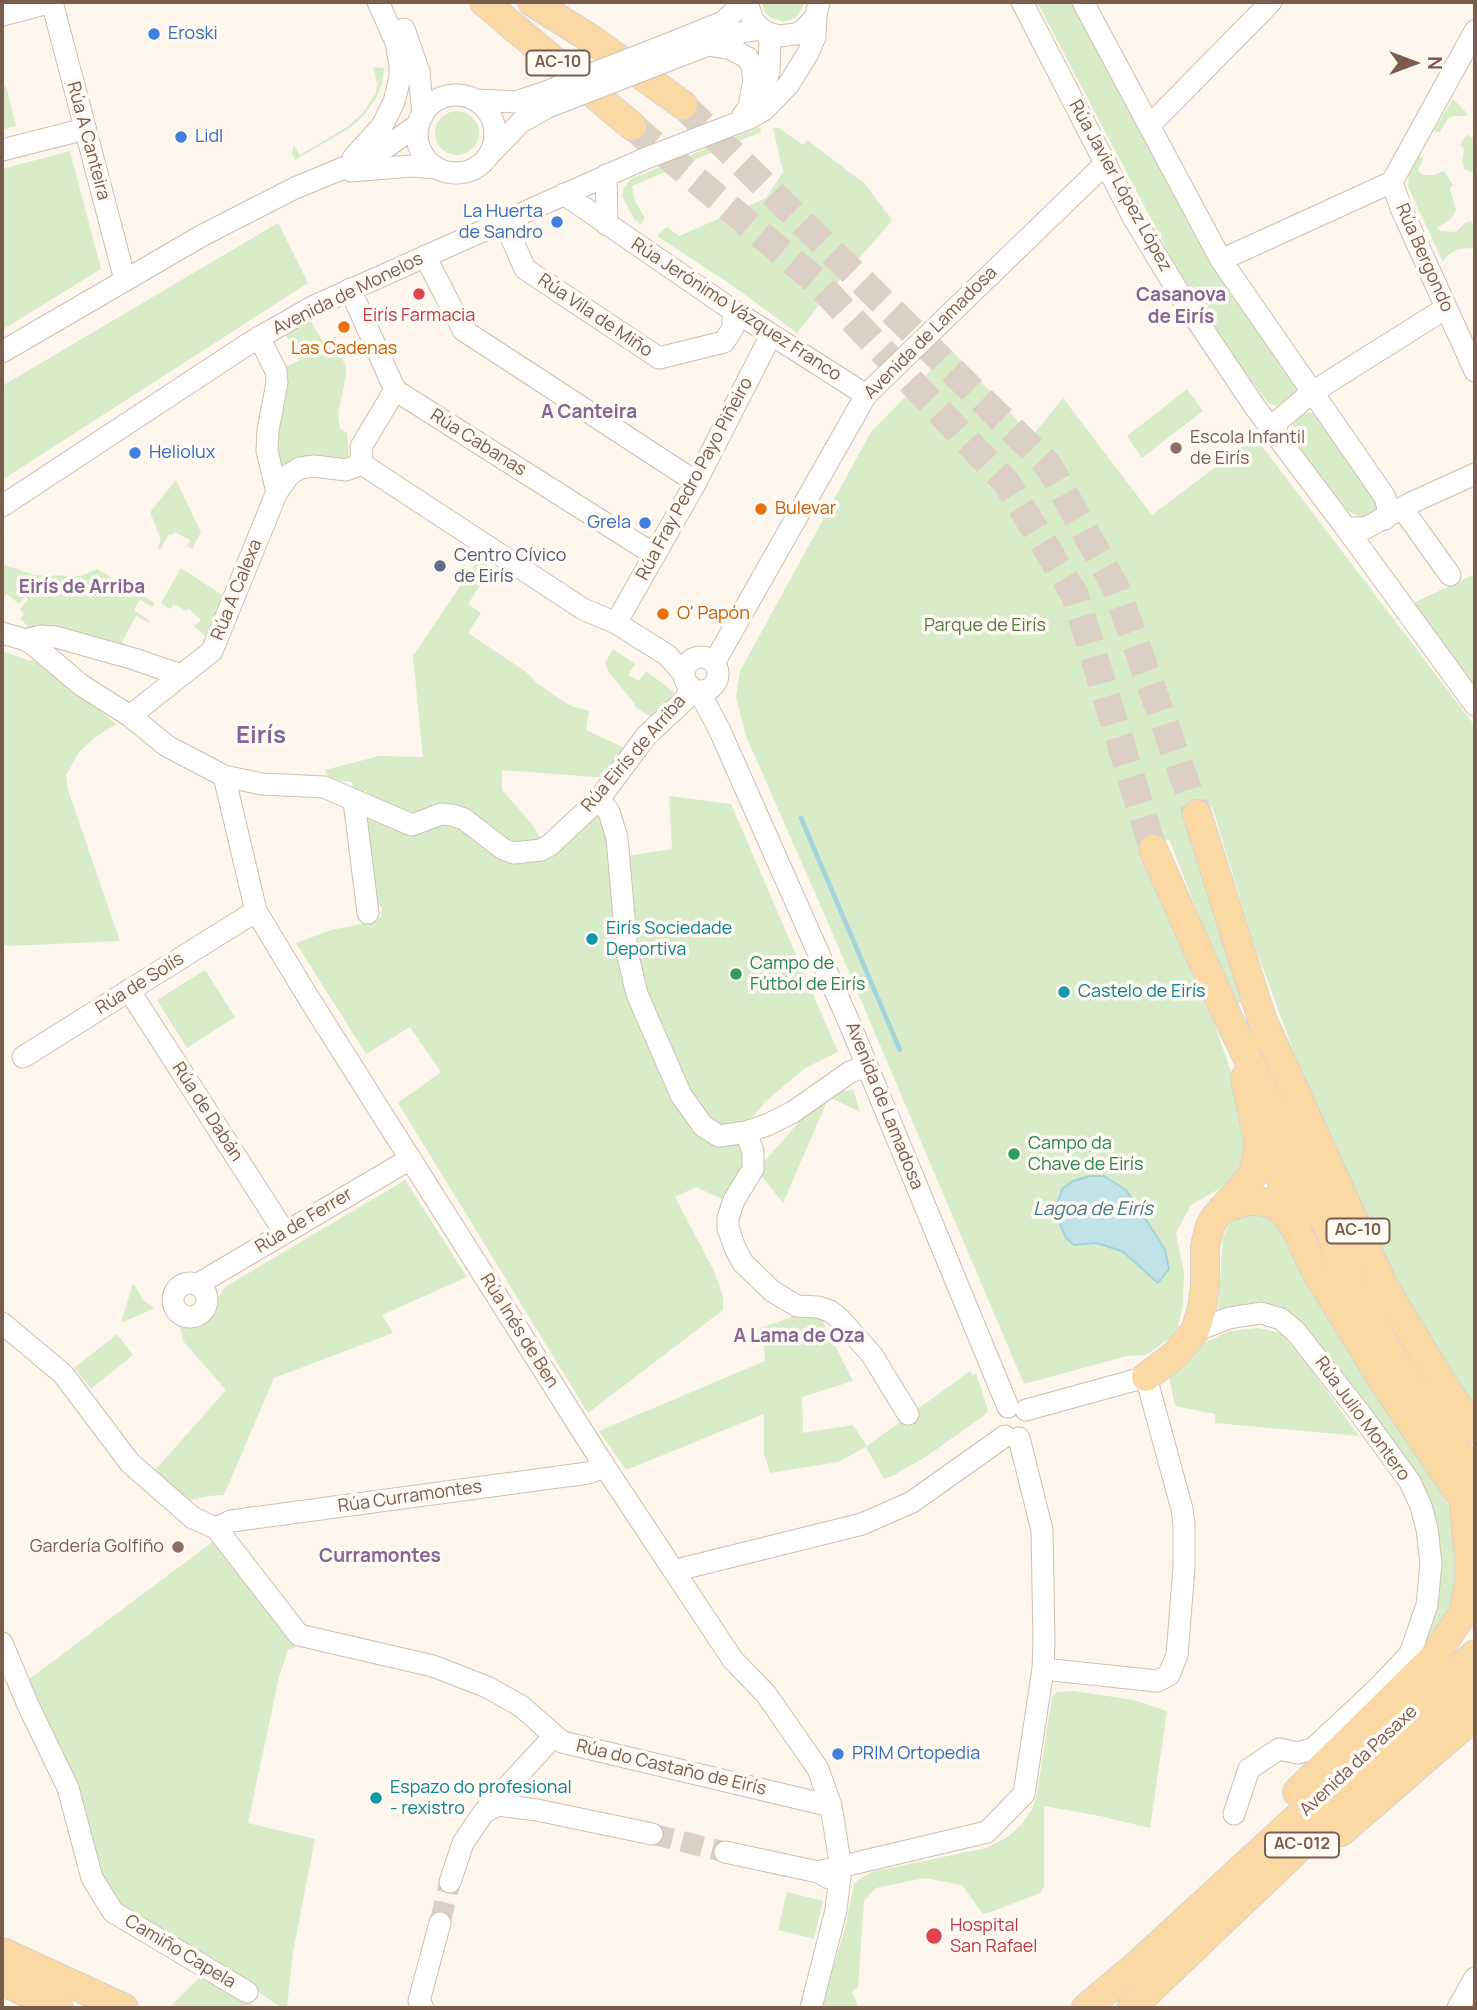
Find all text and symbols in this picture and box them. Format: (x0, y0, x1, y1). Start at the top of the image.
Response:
place label: Eroski (168, 23, 218, 45)
marker: Eroski (146, 26, 162, 42)
north arrow (1379, 28, 1449, 98)
road number: AC-10 (526, 50, 590, 76)
text: N (1422, 56, 1448, 70)
street label: Rúa A Canteira (62, 79, 114, 203)
street label: Rúa Javier López López (1064, 97, 1176, 275)
place label: Lidl (195, 126, 223, 148)
marker: Lidl (173, 129, 189, 145)
street label: Rúa Bergondo (1390, 200, 1458, 316)
place label: La Huerta de Sandro (459, 201, 543, 244)
marker: La Huerta de Sandro (549, 214, 565, 230)
street label: Rúa Jerónimo Vázquez Franco (627, 234, 845, 386)
street label: Avenida de Monelos (269, 248, 427, 340)
street label: Avenida de Lamadosa (860, 262, 1002, 404)
street label: Rúa Vila de Miño (534, 270, 656, 362)
district label: Casanova de Eirís (1136, 285, 1226, 329)
marker: Eirís Farmacia (411, 286, 427, 302)
place label: Eirís Farmacia (363, 305, 475, 327)
marker: Las Cadenas (336, 319, 352, 335)
place label: Las Cadenas (291, 338, 397, 360)
street label: Rúa Fray Pedro Payo Piñeiro (632, 374, 758, 584)
district label: A Canteira (541, 402, 637, 424)
street label: Rúa Cabanas (426, 405, 530, 481)
place label: Escola Infantil de Eirís (1190, 427, 1305, 470)
marker: Escola Infantil de Eirís (1168, 440, 1184, 456)
place label: Heliolux (149, 442, 215, 464)
marker: Heliolux (127, 445, 143, 461)
place label: Bulevar (775, 498, 836, 520)
marker: Bulevar (753, 501, 769, 517)
place label: Grela (587, 512, 631, 534)
marker: Grela (637, 515, 653, 531)
street label: Rúa A Calexa (207, 536, 267, 644)
place label: Centro Cívico de Eirís (454, 545, 566, 588)
marker: Centro Cívico de Eirís (432, 558, 448, 574)
district label: Eirís de Arriba (19, 577, 145, 599)
place label: O' Papón (677, 603, 750, 625)
marker: O' Papón (655, 606, 671, 622)
park label: Parque de Eirís (924, 615, 1046, 637)
street label: Rúa Eirís de Arriba (577, 691, 691, 817)
district label: Eirís (236, 722, 286, 750)
place label: Eirís Sociedade Deportiva (606, 918, 732, 960)
marker: Eirís Sociedade Deportiva (584, 931, 600, 947)
street label: Rúa de Solís (92, 948, 188, 1020)
place label: Campo de Fútbol de Eirís (750, 953, 865, 996)
marker: Campo de Fútbol de Eirís (728, 966, 744, 982)
place label: Castelo de Eirís (1078, 981, 1206, 1003)
marker: Castelo de Eirís (1056, 984, 1072, 1000)
street label: Avenida de Lamadosa (840, 1019, 928, 1193)
street label: Rúa de Dabán (167, 1058, 247, 1166)
place label: Campo da Chave de Eirís (1028, 1133, 1144, 1176)
marker: Campo da Chave de Eirís (1006, 1146, 1022, 1162)
street label: Rúa de Ferrer (251, 1184, 357, 1258)
water label: Lagoa de Eirís (1033, 1199, 1153, 1221)
road number: AC-10 (1326, 1218, 1390, 1244)
street label: Rúa Inés de Ben (475, 1270, 563, 1392)
district label: A Lama de Oza (733, 1326, 865, 1348)
street label: Rúa Julio Montero (1310, 1353, 1414, 1485)
street label: Rúa Curramontes (337, 1476, 483, 1518)
place label: Gardería Golfiño (30, 1536, 164, 1558)
marker: Gardería Golfiño (170, 1539, 186, 1555)
district label: Curramontes (319, 1546, 441, 1568)
street label: Avenida da Pasaxe (1296, 1701, 1422, 1821)
street label: Rúa do Castaño de Eirís (574, 1736, 768, 1800)
place label: PRIM Ortopedia (852, 1743, 980, 1765)
marker: PRIM Ortopedia (830, 1746, 846, 1762)
place label: Espazo do profesional - rexistro (390, 1777, 572, 1820)
marker: Espazo do profesional - rexistro (368, 1790, 384, 1806)
road number: AC-012 (1265, 1832, 1339, 1857)
street label: Camiño Capela (121, 1910, 239, 1994)
place label: Hospital San Rafael (950, 1915, 1038, 1958)
marker: Hospital San Rafael (924, 1926, 944, 1946)

